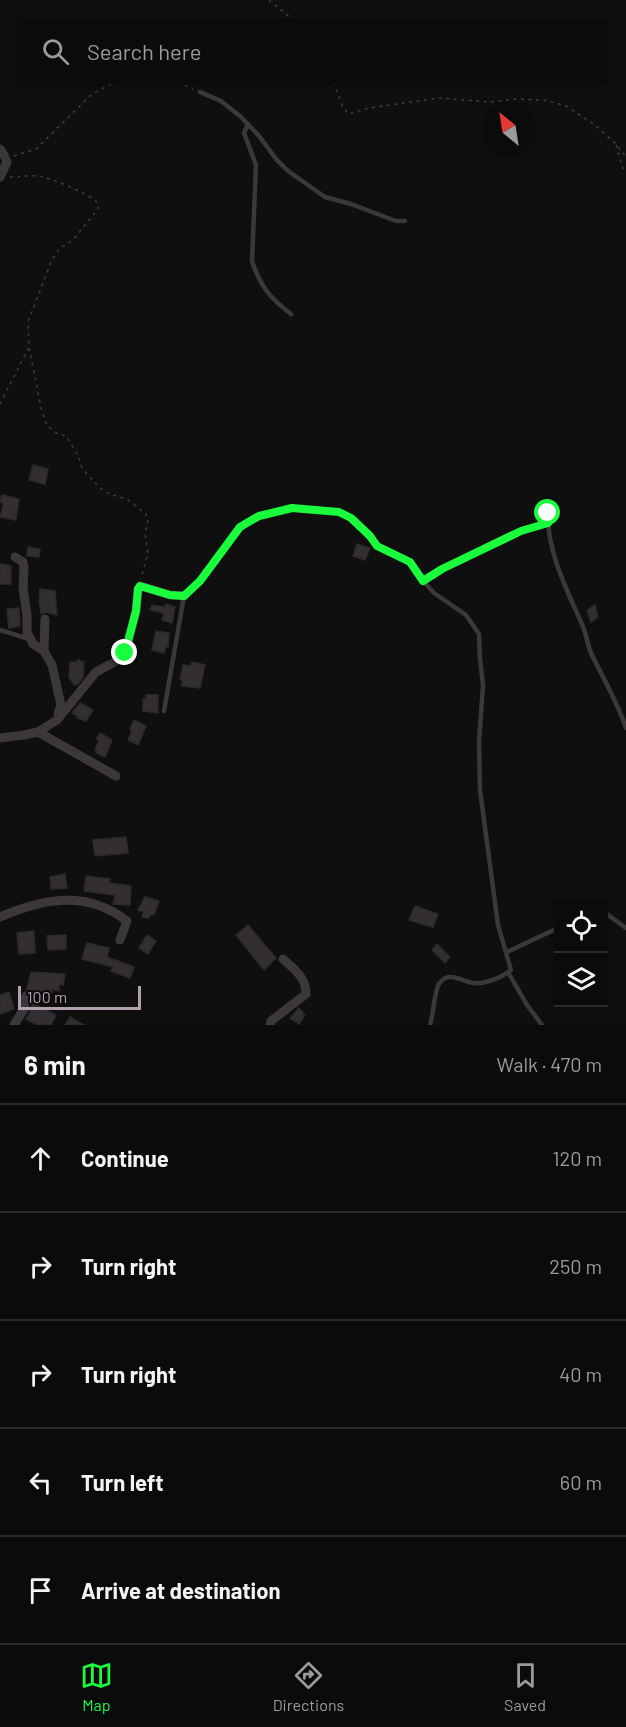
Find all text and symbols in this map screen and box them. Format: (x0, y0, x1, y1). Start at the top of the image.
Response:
search box (18, 18, 608, 84)
icon: search (39, 35, 72, 68)
text: Search here (87, 38, 201, 64)
north arrow (482, 102, 536, 156)
route start (534, 499, 560, 525)
route end (111, 639, 137, 665)
map controls (554, 899, 608, 1007)
button: locate (554, 899, 608, 953)
button: layers (554, 953, 608, 1007)
scale bar (18, 983, 141, 1010)
text: 100 m (27, 987, 67, 1006)
text: 6 min (24, 1049, 86, 1080)
text: Walk · 470 m (497, 1052, 602, 1076)
icon: ahead (24, 1142, 57, 1175)
text: Continue (81, 1145, 169, 1171)
text: 120 m (552, 1146, 602, 1170)
icon: right (24, 1250, 57, 1283)
text: Turn right (81, 1253, 176, 1279)
text: 250 m (549, 1254, 602, 1278)
icon: right (24, 1358, 57, 1391)
text: Turn right (81, 1361, 176, 1387)
text: 40 m (559, 1362, 602, 1386)
icon: left (24, 1466, 57, 1499)
text: Turn left (81, 1469, 164, 1495)
text: 60 m (560, 1470, 602, 1494)
icon: arrive (24, 1574, 57, 1607)
text: Arrive at destination (81, 1577, 280, 1603)
tab: Map (80, 1659, 113, 1714)
tab: Directions (273, 1659, 344, 1714)
tab: Saved (504, 1659, 546, 1714)

